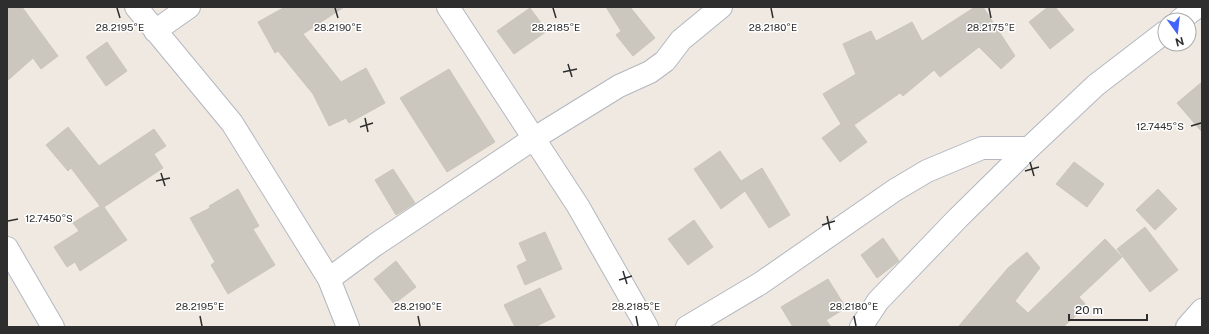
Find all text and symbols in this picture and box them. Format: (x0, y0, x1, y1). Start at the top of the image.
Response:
north arrow (1157, 12, 1197, 52)
text: 28.2195°E (96, 21, 144, 33)
text: 28.2190°E (314, 21, 362, 33)
text: 28.2185°E (532, 21, 580, 33)
text: 28.2180°E (749, 21, 797, 33)
text: 28.2175°E (967, 21, 1015, 33)
text: N (1174, 35, 1185, 49)
text: 12.7445°S (1136, 120, 1184, 132)
text: 12.7450°S (25, 212, 73, 224)
scale bar (1069, 296, 1147, 322)
text: 28.2195°E (176, 300, 224, 312)
text: 28.2190°E (394, 300, 442, 312)
text: 28.2185°E (612, 300, 660, 312)
text: 28.2180°E (830, 300, 878, 312)
text: 20 m (1075, 303, 1103, 317)

